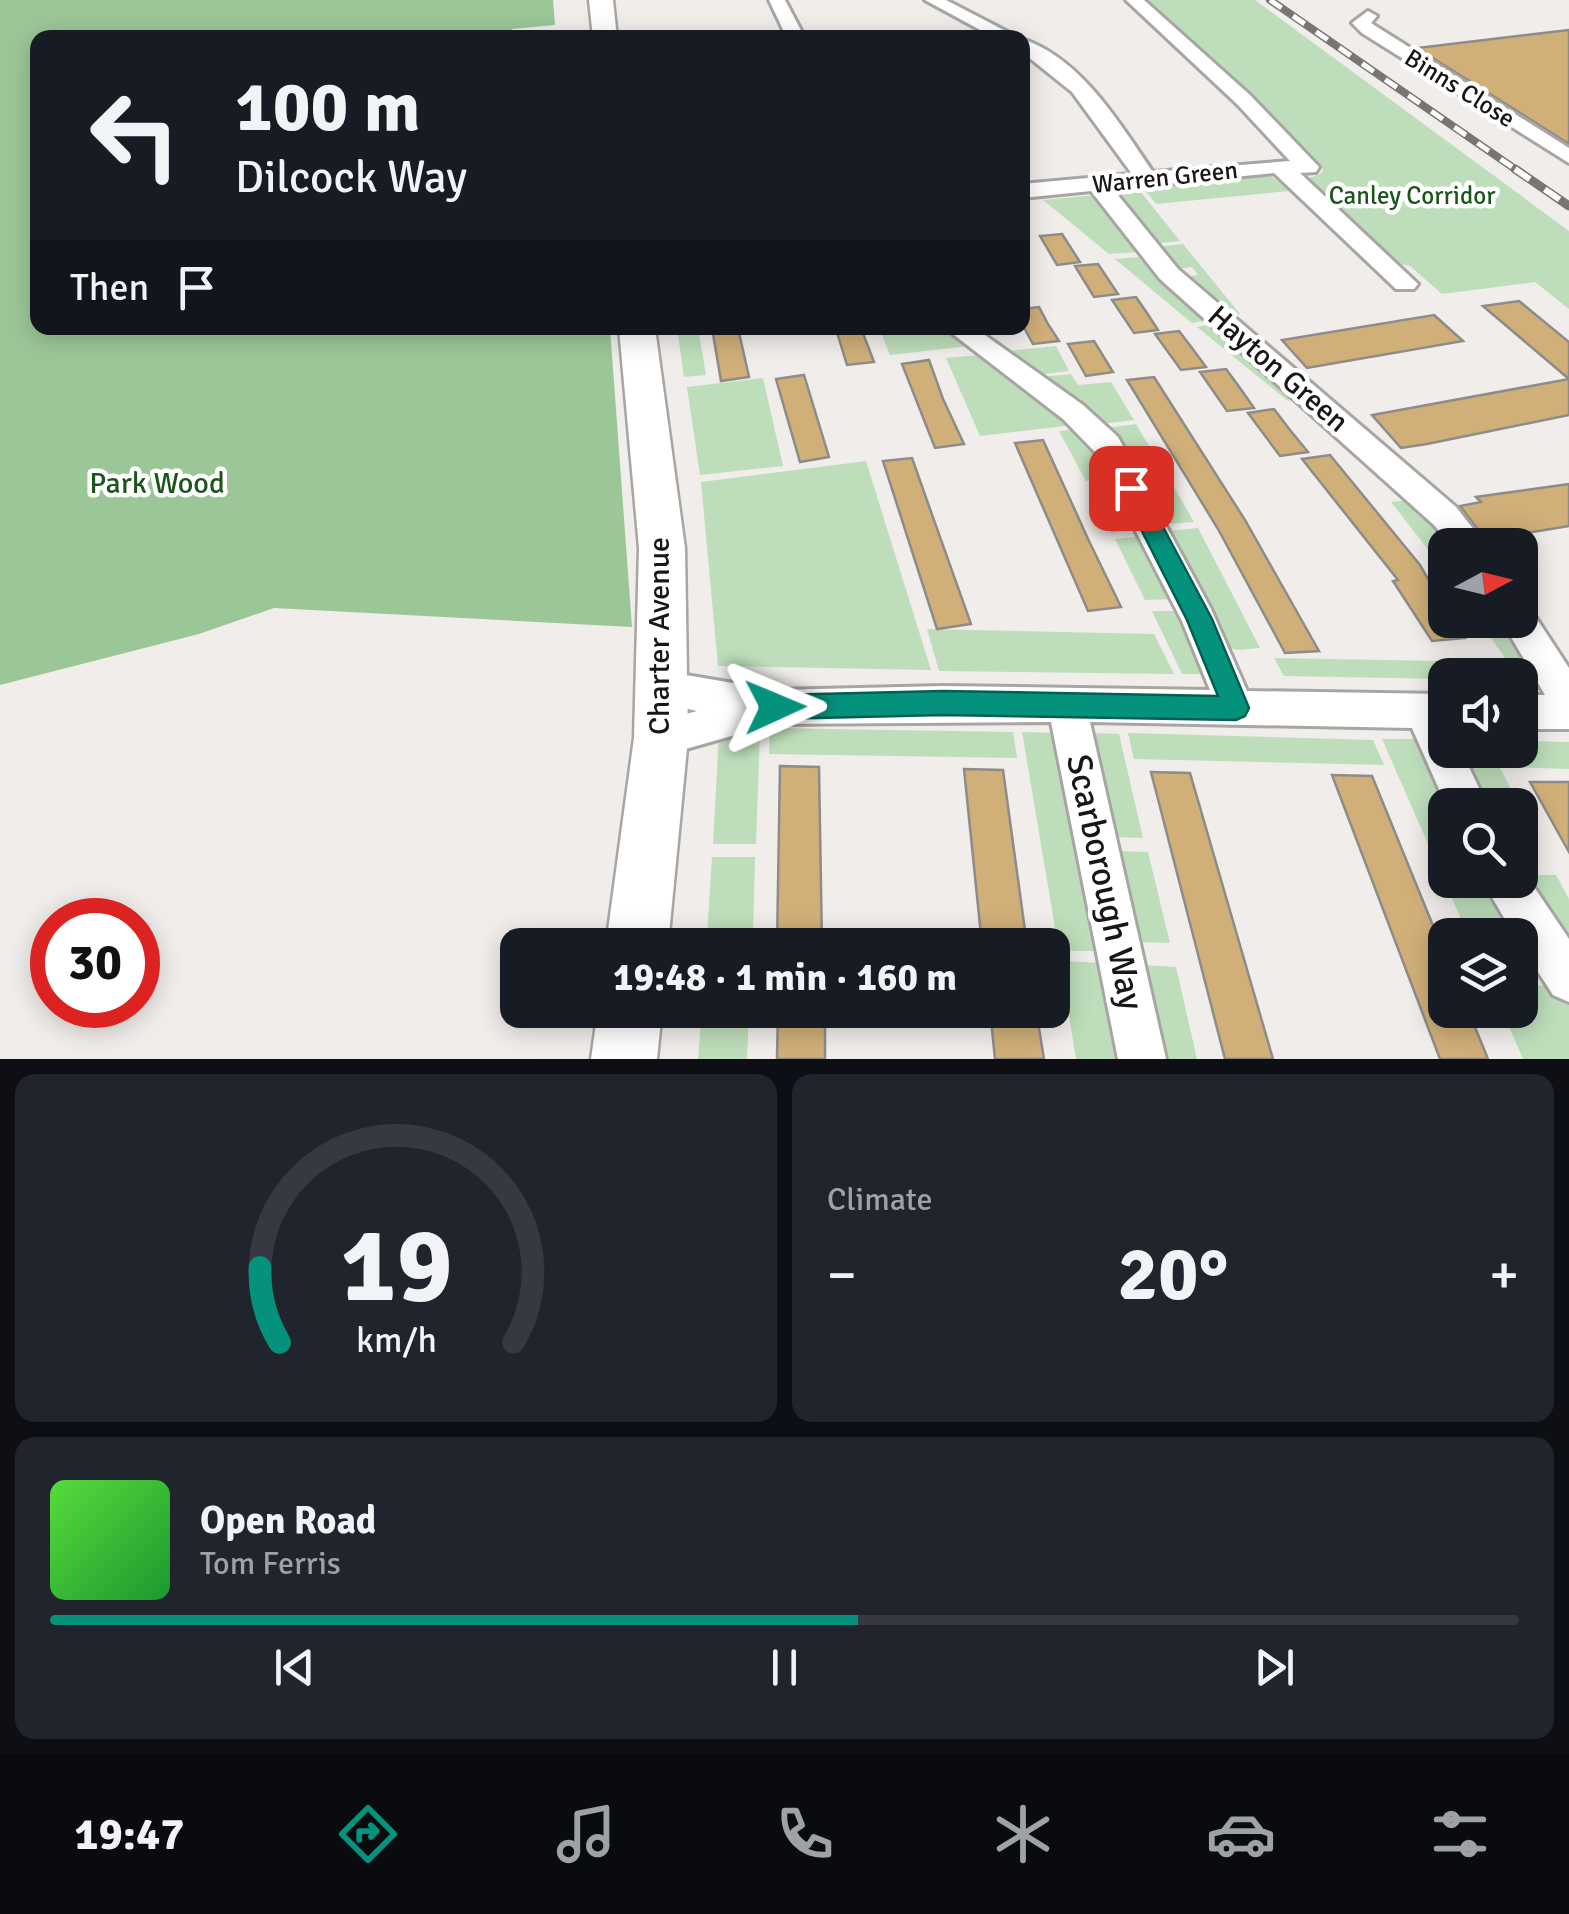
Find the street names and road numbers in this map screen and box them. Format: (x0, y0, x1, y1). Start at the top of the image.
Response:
street label: Binns Close (1399, 42, 1521, 134)
street label: Warren Green (1091, 154, 1239, 200)
street label: Hayton Green (1200, 298, 1356, 440)
street label: Charter Avenue (641, 537, 678, 735)
street label: Scarborough Way (1057, 750, 1153, 1014)

